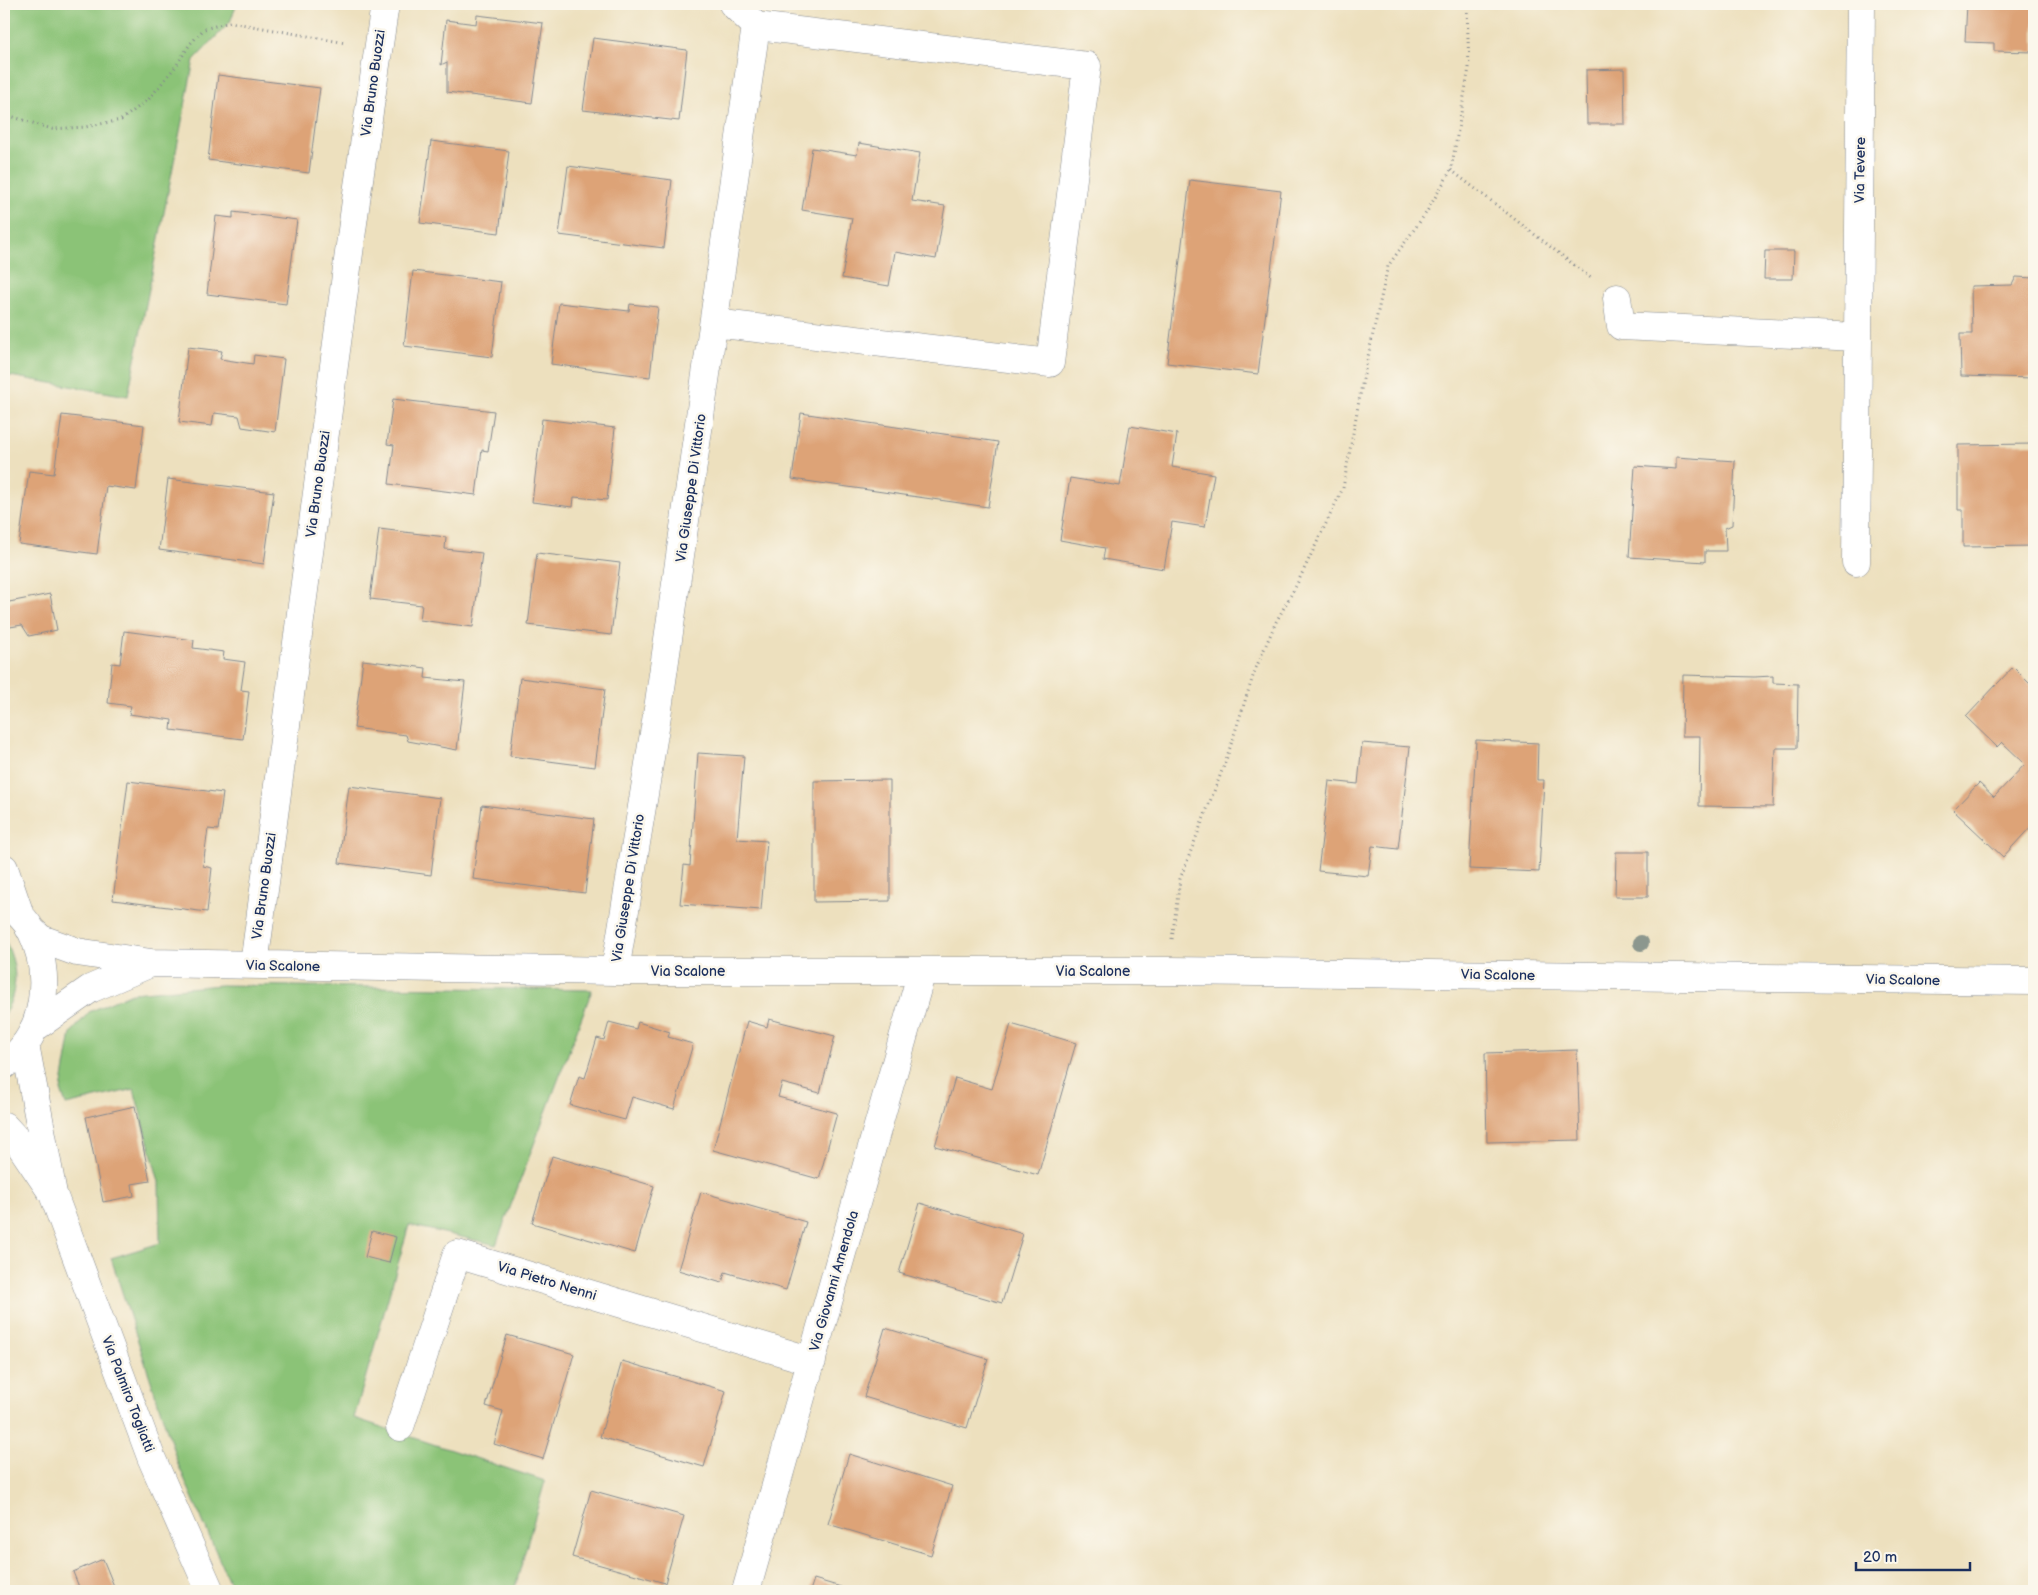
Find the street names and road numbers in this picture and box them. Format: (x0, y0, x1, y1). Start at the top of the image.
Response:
street label: Via Bruno Buozzi (357, 29, 389, 137)
street label: Via Tevere (1851, 137, 1869, 203)
street label: Via Giuseppe Di Vittorio (672, 413, 710, 563)
street label: Via Bruno Buozzi (302, 430, 334, 538)
street label: Via Giuseppe Di Vittorio (608, 813, 648, 963)
street label: Via Bruno Buozzi (248, 832, 280, 940)
street label: Via Scalone (246, 957, 320, 975)
street label: Via Scalone (651, 963, 725, 980)
street label: Via Scalone (1056, 963, 1130, 980)
street label: Via Scalone (1461, 966, 1535, 984)
street label: Via Scalone (1866, 971, 1940, 989)
street label: Via Giovanni Amendola (806, 1208, 862, 1353)
street label: Via Pietro Nenni (495, 1258, 599, 1304)
street label: Via Palmiro Togliatti (98, 1334, 158, 1454)

